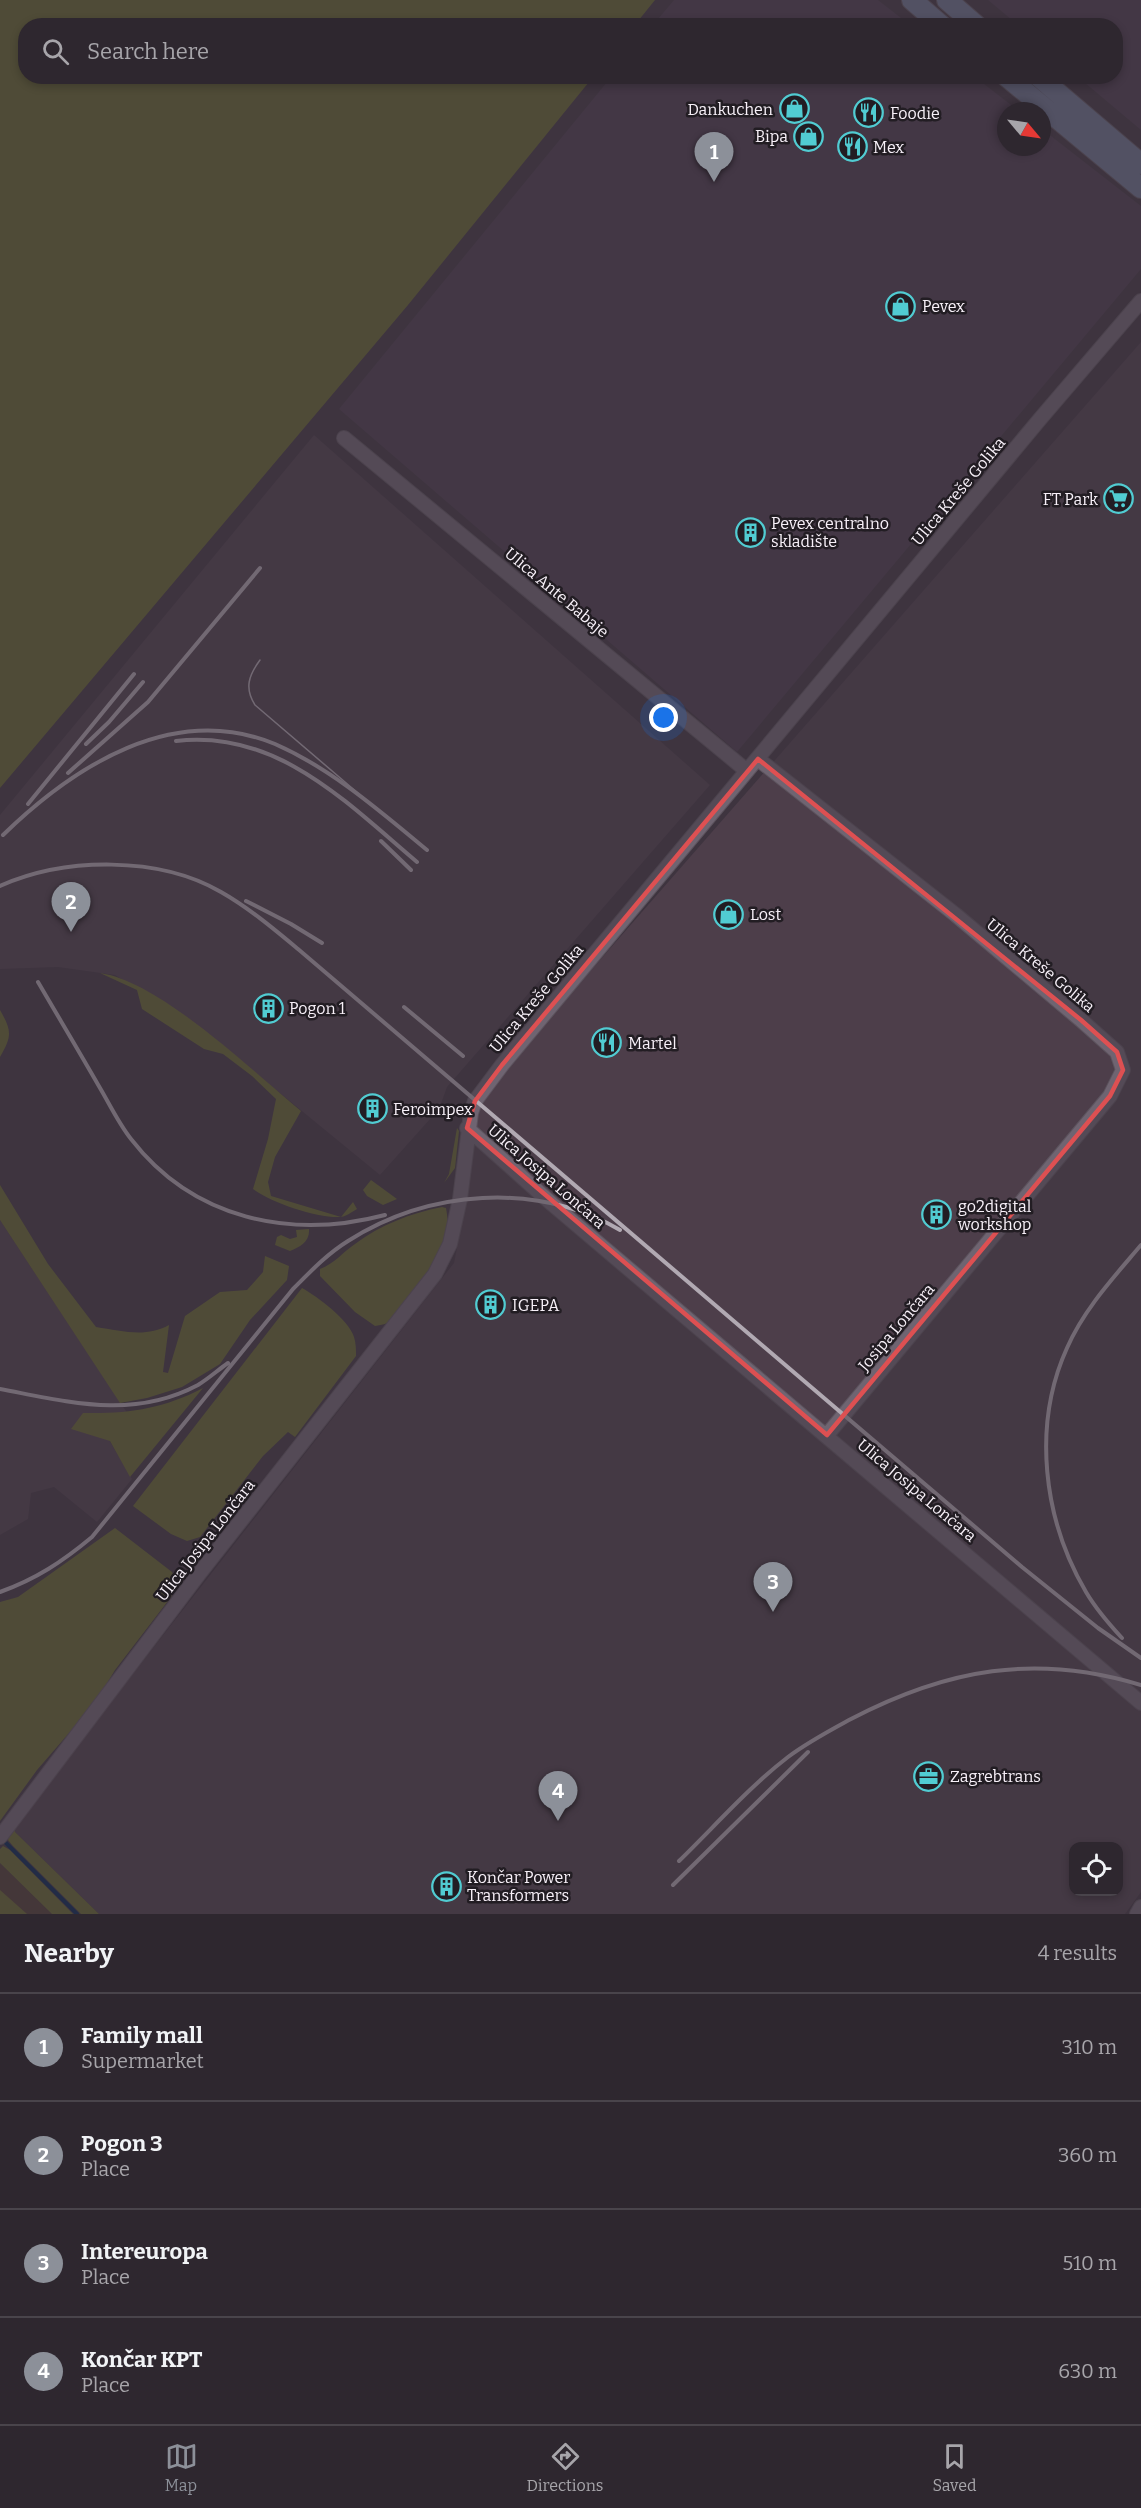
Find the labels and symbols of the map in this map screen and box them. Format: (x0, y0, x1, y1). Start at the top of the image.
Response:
shop icon: Dankuchen (778, 93, 810, 125)
restaurant icon: Foodie (853, 97, 885, 129)
place label: Dankuchen (687, 100, 773, 119)
north arrow (997, 102, 1051, 156)
place label: Foodie (890, 104, 940, 123)
shop icon: Bipa (793, 120, 825, 152)
place label: Bipa (755, 127, 788, 146)
restaurant icon: Mex (836, 131, 868, 163)
pin: 1 (694, 132, 734, 182)
place label: Mex (873, 138, 904, 157)
shop icon: Pevex (885, 290, 917, 322)
place label: Pevex (922, 297, 965, 316)
street label: Ulica Kreše Golika (908, 433, 1009, 549)
supermarket icon: FT Park (1103, 483, 1135, 515)
place label: FT Park (1043, 490, 1098, 509)
place label: Pevex centralno skladište (771, 514, 889, 551)
building icon: Pevex centralno skladište (734, 516, 766, 548)
street label: Ulica Ante Babaje (501, 543, 612, 641)
your location (649, 703, 678, 732)
pin: 2 (52, 882, 90, 932)
shop icon: Lost (713, 898, 745, 930)
place label: Lost (750, 905, 781, 924)
street label: Ulica Kreše Golika (983, 915, 1099, 1016)
street label: Ulica Kreše Golika (486, 940, 587, 1056)
building icon: Pogon 1 (252, 992, 284, 1024)
place label: Pogon 1 (289, 999, 346, 1018)
restaurant icon: Martel (591, 1027, 623, 1059)
place label: Martel (628, 1034, 677, 1053)
building icon: Feroimpex (356, 1093, 388, 1125)
place label: Feroimpex (393, 1100, 473, 1119)
street label: Ulica Josipa Lončara (484, 1120, 609, 1233)
place label: go2digital workshop (957, 1197, 1032, 1234)
building icon: go2digital workshop (921, 1199, 953, 1231)
street label: Josipa Lončara (854, 1280, 939, 1376)
building icon: IGEPA (475, 1289, 507, 1321)
place label: IGEPA (512, 1296, 560, 1315)
street label: Ulica Josipa Lončara (853, 1435, 980, 1546)
street label: Ulica Josipa Lončara (152, 1475, 259, 1605)
pin: 3 (754, 1562, 792, 1612)
office icon: Zagrebtrans (913, 1760, 945, 1792)
place label: Zagrebtrans (950, 1767, 1041, 1786)
pin: 4 (538, 1772, 578, 1821)
place label: Končar Power Transformers (467, 1868, 570, 1905)
building icon: Končar Power Transformers (430, 1870, 462, 1902)

